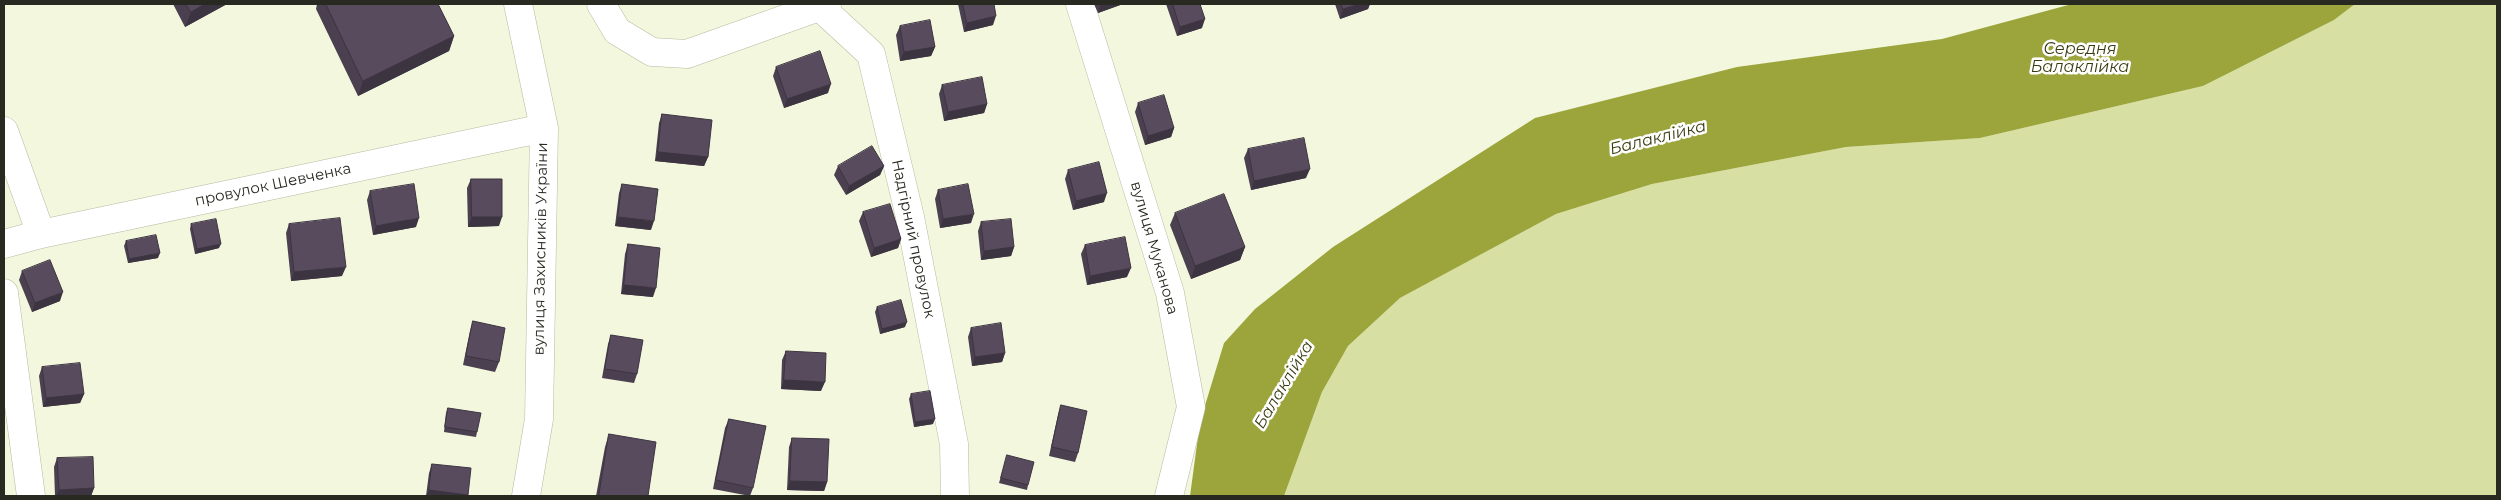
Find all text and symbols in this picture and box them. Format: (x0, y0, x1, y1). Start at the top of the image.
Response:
water label: Середня Балаклійка (2031, 39, 2129, 77)
water label: Балаклійка (1608, 117, 1708, 159)
street label: вулиця Захисників України (530, 142, 552, 356)
street label: Надгірний провулок (887, 158, 939, 320)
street label: провулок Шевченка (193, 160, 353, 210)
street label: вулиця Муканова (1126, 179, 1182, 317)
water label: Балаклійка (1250, 338, 1318, 432)

